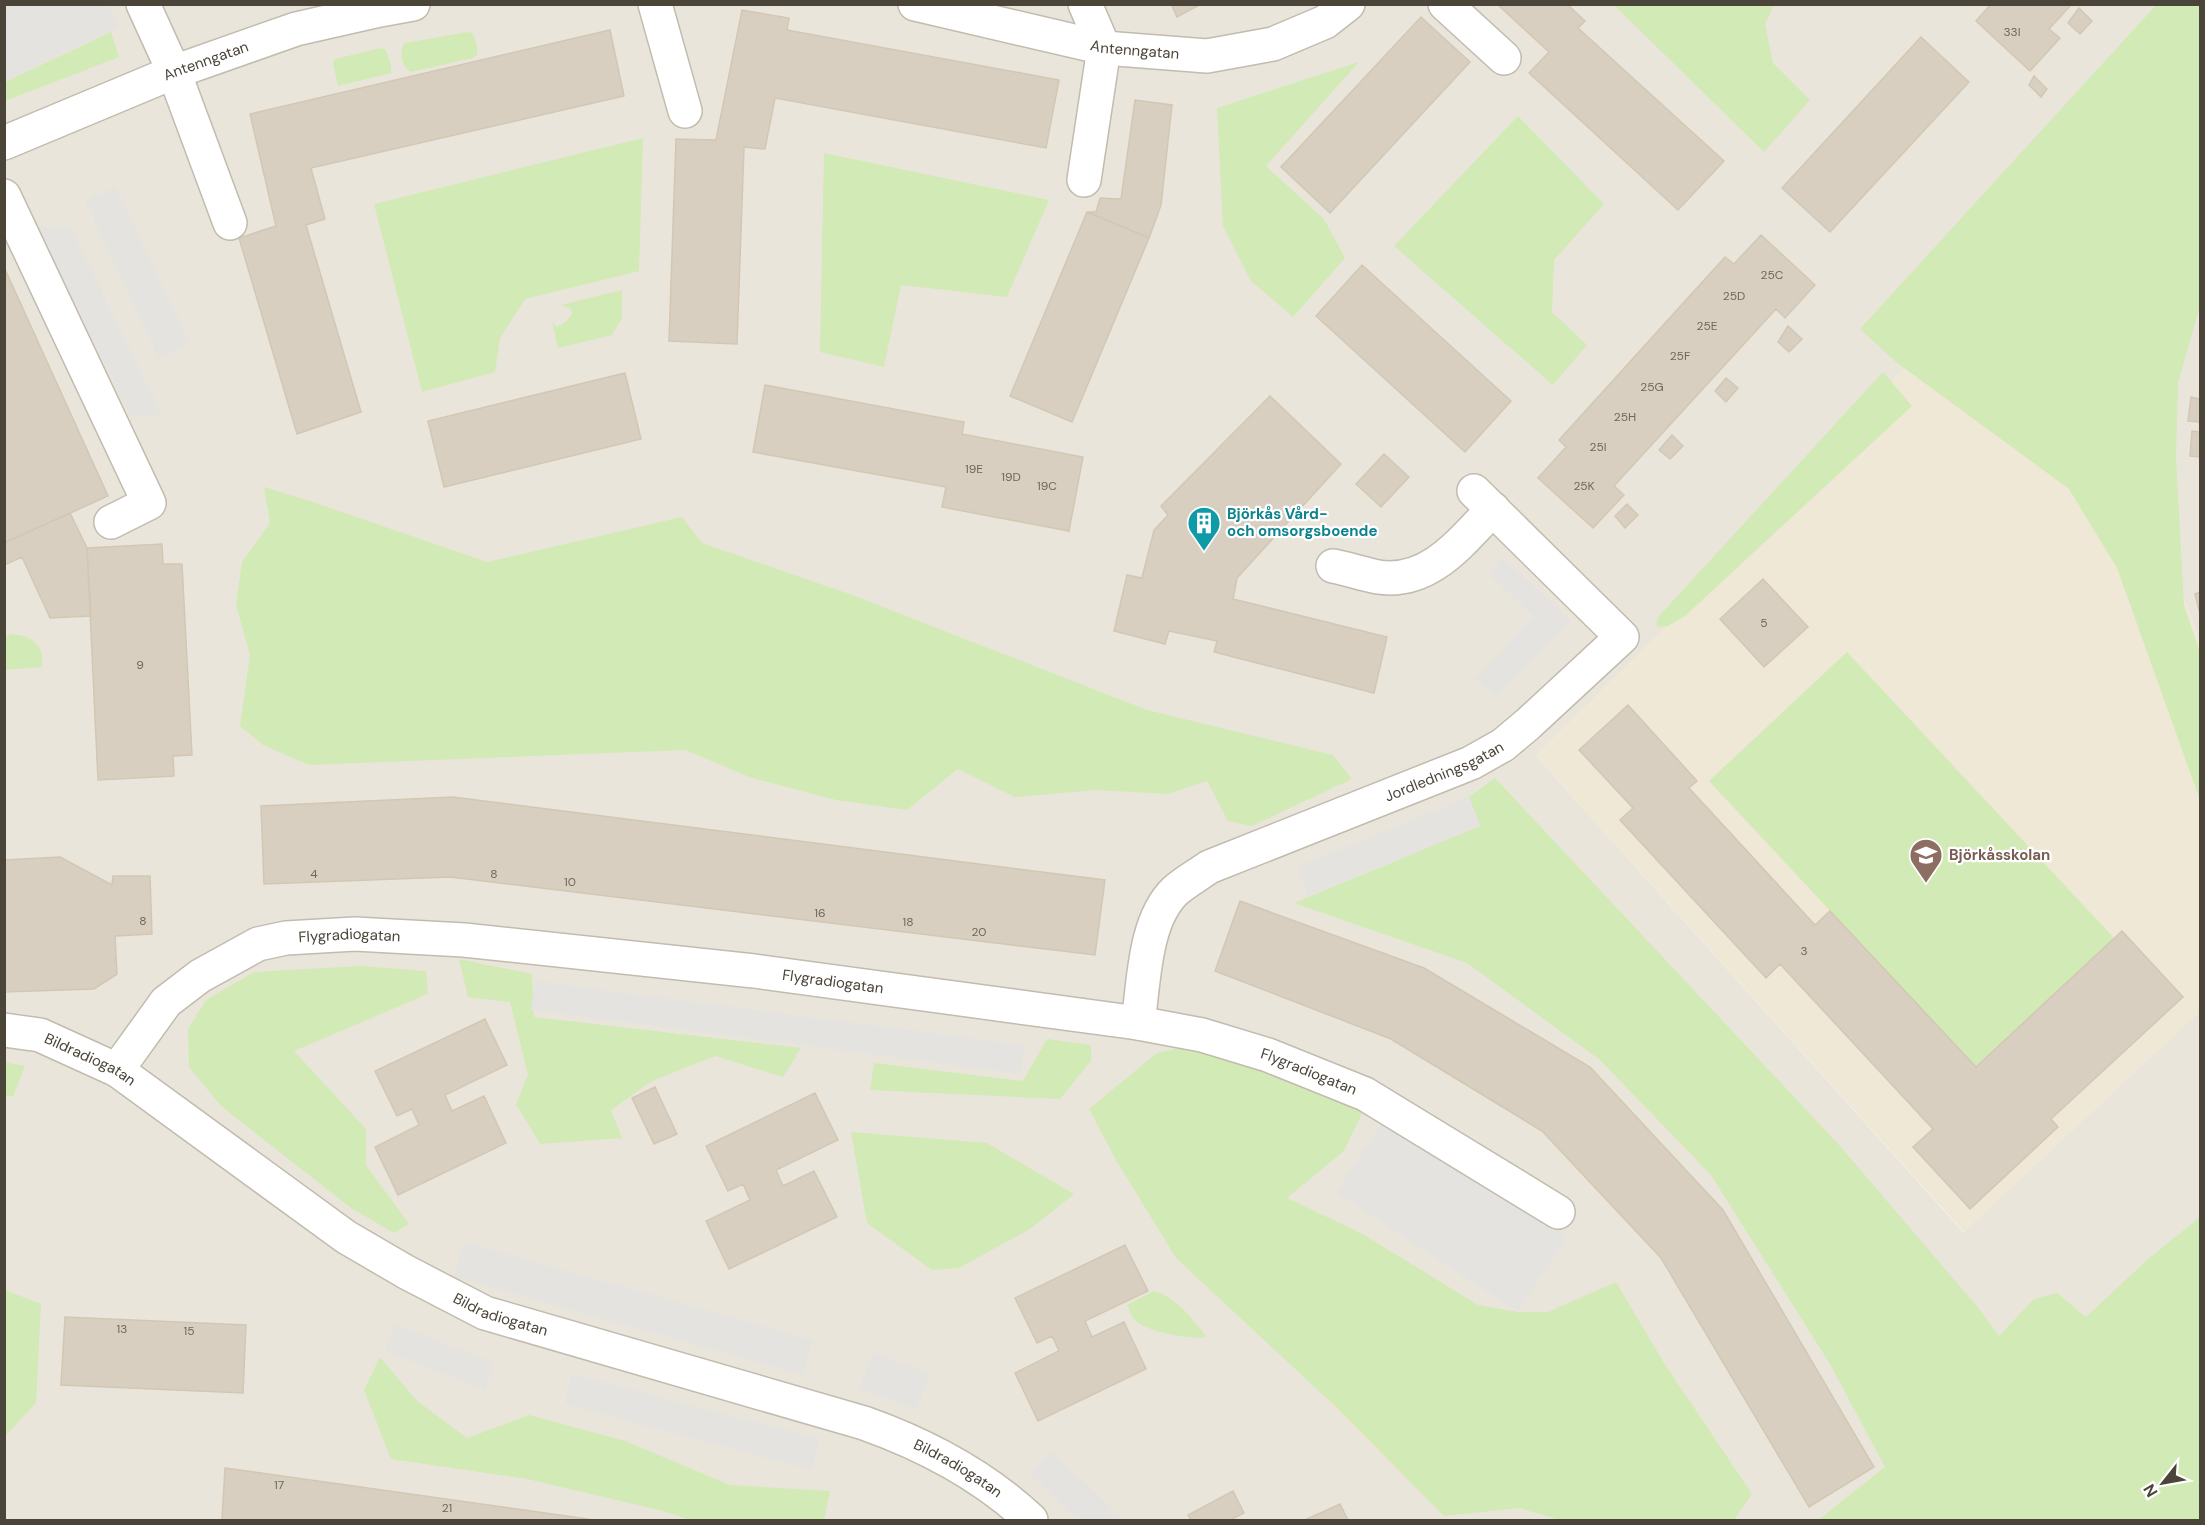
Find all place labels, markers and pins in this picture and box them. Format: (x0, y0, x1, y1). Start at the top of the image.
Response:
place label: Björkås Vård- och omsorgsboende (1227, 504, 1377, 541)
building icon: Björkås Vård- och omsorgsboende (1186, 505, 1222, 552)
school or university icon: Björkåsskolan (1908, 837, 1944, 884)
place label: Björkåsskolan (1949, 845, 2050, 865)

